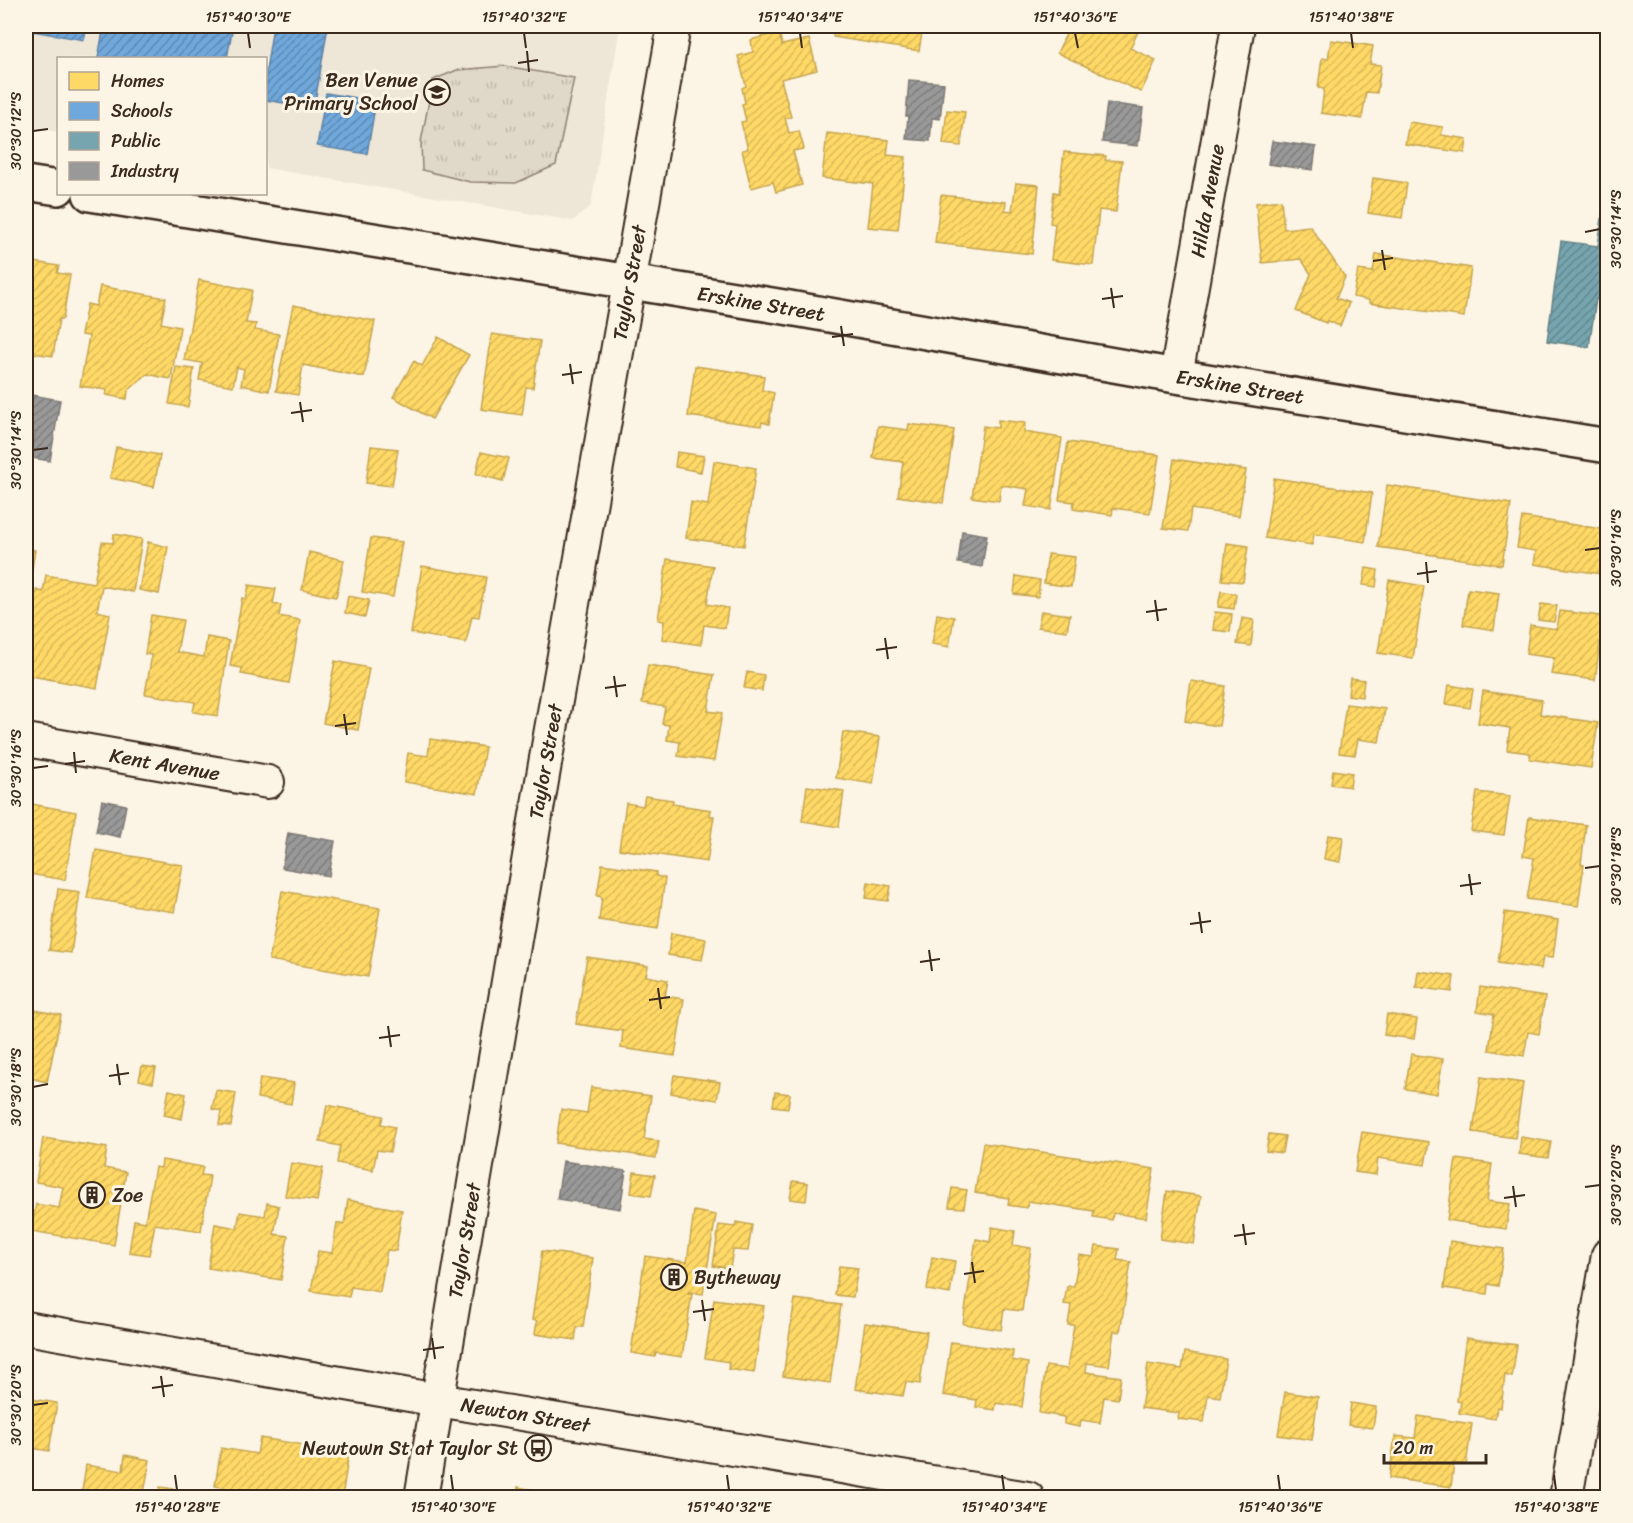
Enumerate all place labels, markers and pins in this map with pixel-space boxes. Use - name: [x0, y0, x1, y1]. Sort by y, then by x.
- place label: Ben Venue Primary School: [284, 63, 419, 121]
- school or university icon: Ben Venue Primary School: [422, 77, 452, 107]
- place label: Zoe: [112, 1178, 143, 1213]
- building icon: Zoe: [77, 1180, 107, 1210]
- place label: Bytheway: [694, 1260, 781, 1295]
- building icon: Bytheway: [659, 1262, 689, 1292]
- place label: Newtown St at Taylor St: [302, 1431, 518, 1466]
- bus stop icon: Newtown St at Taylor St: [523, 1433, 553, 1463]

